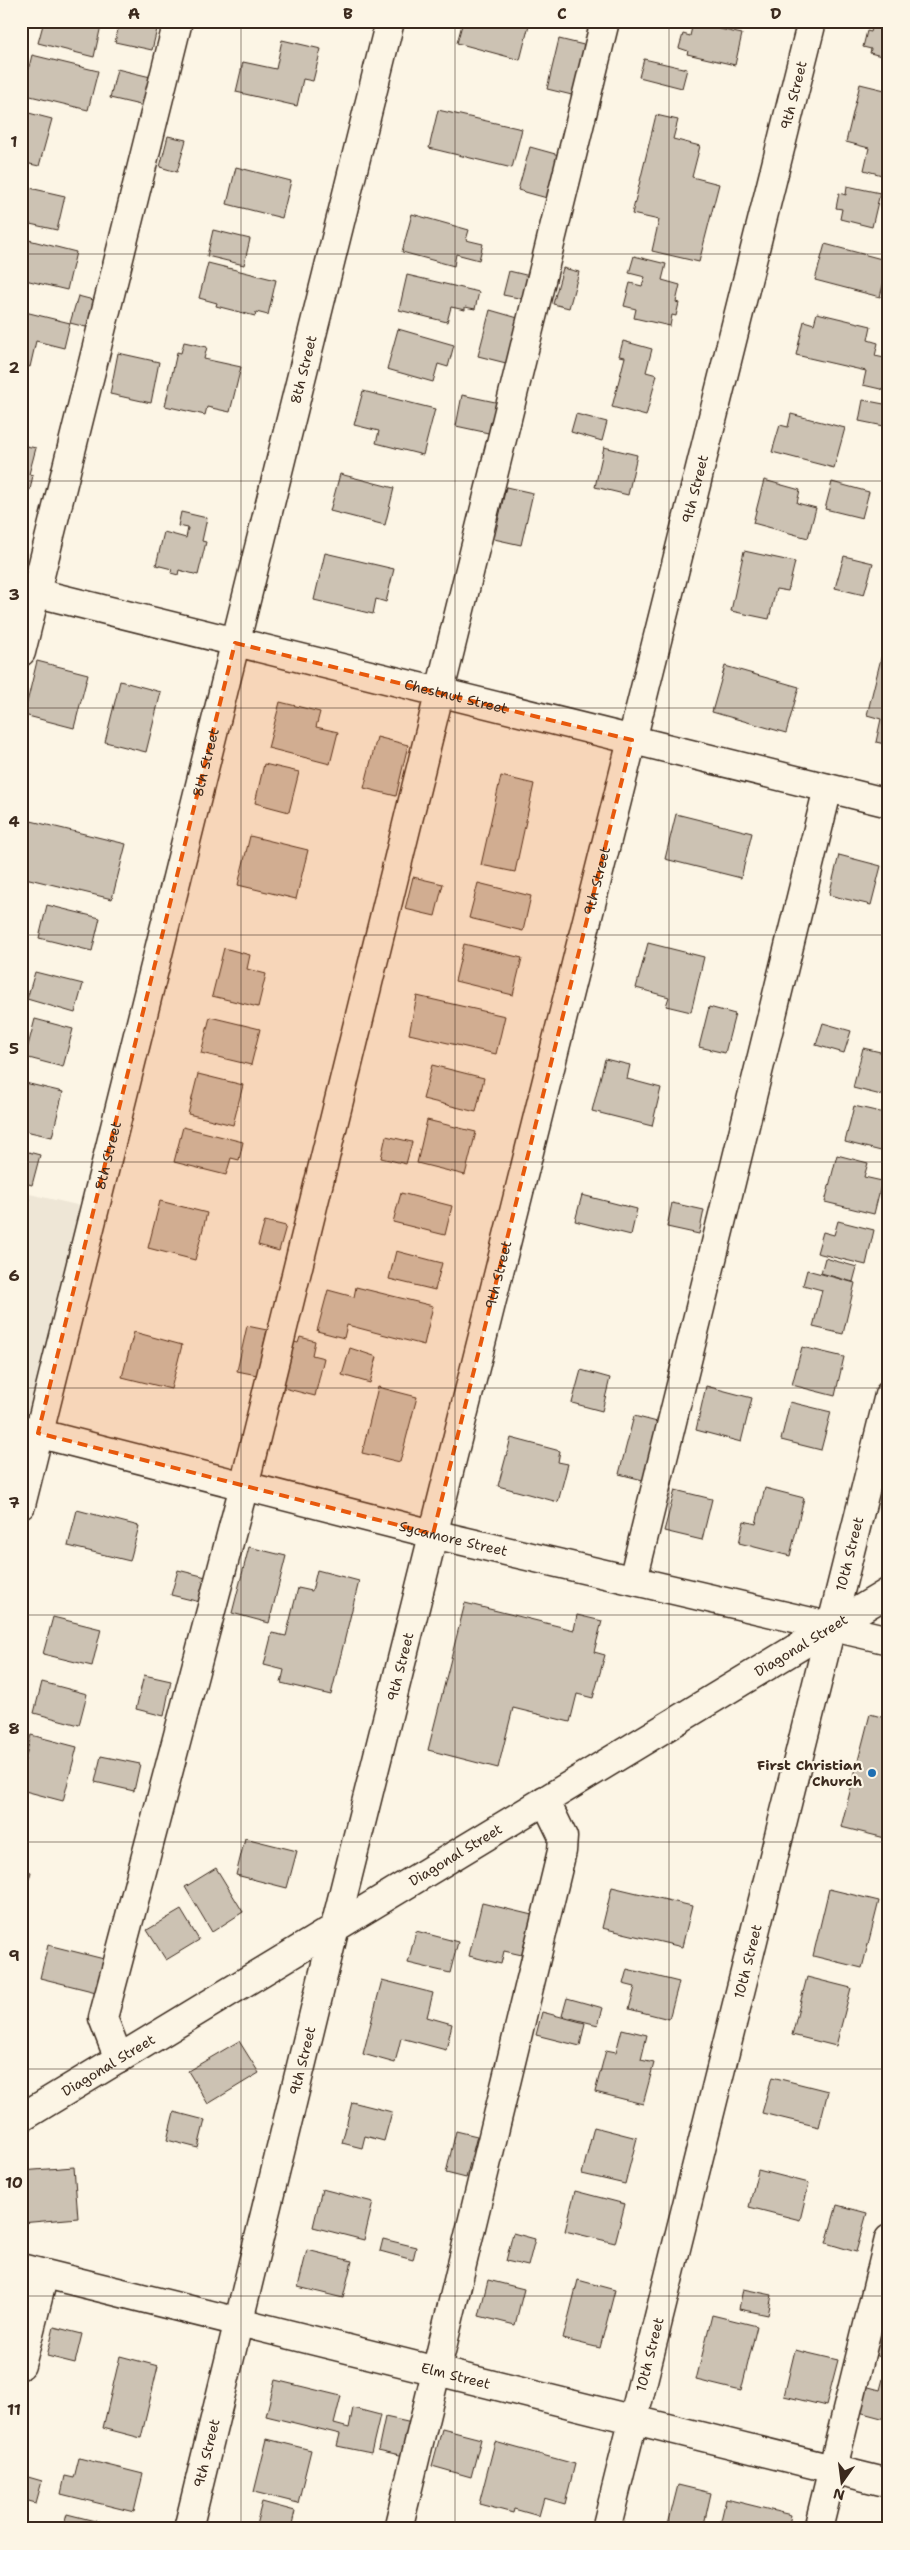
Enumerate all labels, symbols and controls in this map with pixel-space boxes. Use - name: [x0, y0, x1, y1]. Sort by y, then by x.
- text: A: [128, 3, 140, 24]
- text: B: [343, 3, 353, 24]
- text: C: [557, 3, 567, 24]
- text: D: [770, 3, 782, 24]
- street label: 9th Street: [776, 59, 811, 131]
- text: 1: [10, 131, 18, 152]
- street label: 8th Street: [286, 333, 321, 406]
- text: 2: [8, 357, 20, 378]
- street label: 9th Street: [678, 453, 712, 525]
- text: 3: [8, 584, 20, 605]
- street label: Chestnut Street: [402, 675, 510, 718]
- street label: 8th Street: [188, 726, 223, 799]
- text: 4: [8, 811, 20, 832]
- street label: 9th Street: [580, 845, 614, 917]
- text: 5: [9, 1038, 19, 1059]
- street label: 8th Street: [91, 1119, 125, 1192]
- street label: 9th Street: [481, 1239, 515, 1311]
- text: 6: [8, 1265, 20, 1286]
- text: 7: [8, 1492, 20, 1513]
- street label: 10th Street: [831, 1515, 867, 1593]
- street label: Sycamore Street: [397, 1517, 509, 1560]
- street label: Diagonal Street: [751, 1610, 851, 1681]
- street label: 9th Street: [383, 1630, 417, 1703]
- text: 8: [8, 1718, 20, 1739]
- place label: First Christian Church: [757, 1756, 862, 1790]
- marker: First Christian Church: [866, 1767, 878, 1779]
- street label: Diagonal Street: [405, 1820, 505, 1890]
- street label: 10th Street: [730, 1922, 766, 2000]
- text: 9: [8, 1945, 20, 1966]
- street label: 9th Street: [285, 2025, 319, 2097]
- street label: Diagonal Street: [58, 2030, 158, 2100]
- text: 10: [5, 2172, 23, 2193]
- street label: 10th Street: [632, 2315, 668, 2393]
- street label: Elm Street: [419, 2358, 492, 2393]
- text: 11: [7, 2399, 21, 2420]
- street label: 9th Street: [189, 2417, 224, 2489]
- north arrow: [818, 2458, 868, 2508]
- text: N: [831, 2485, 846, 2505]

